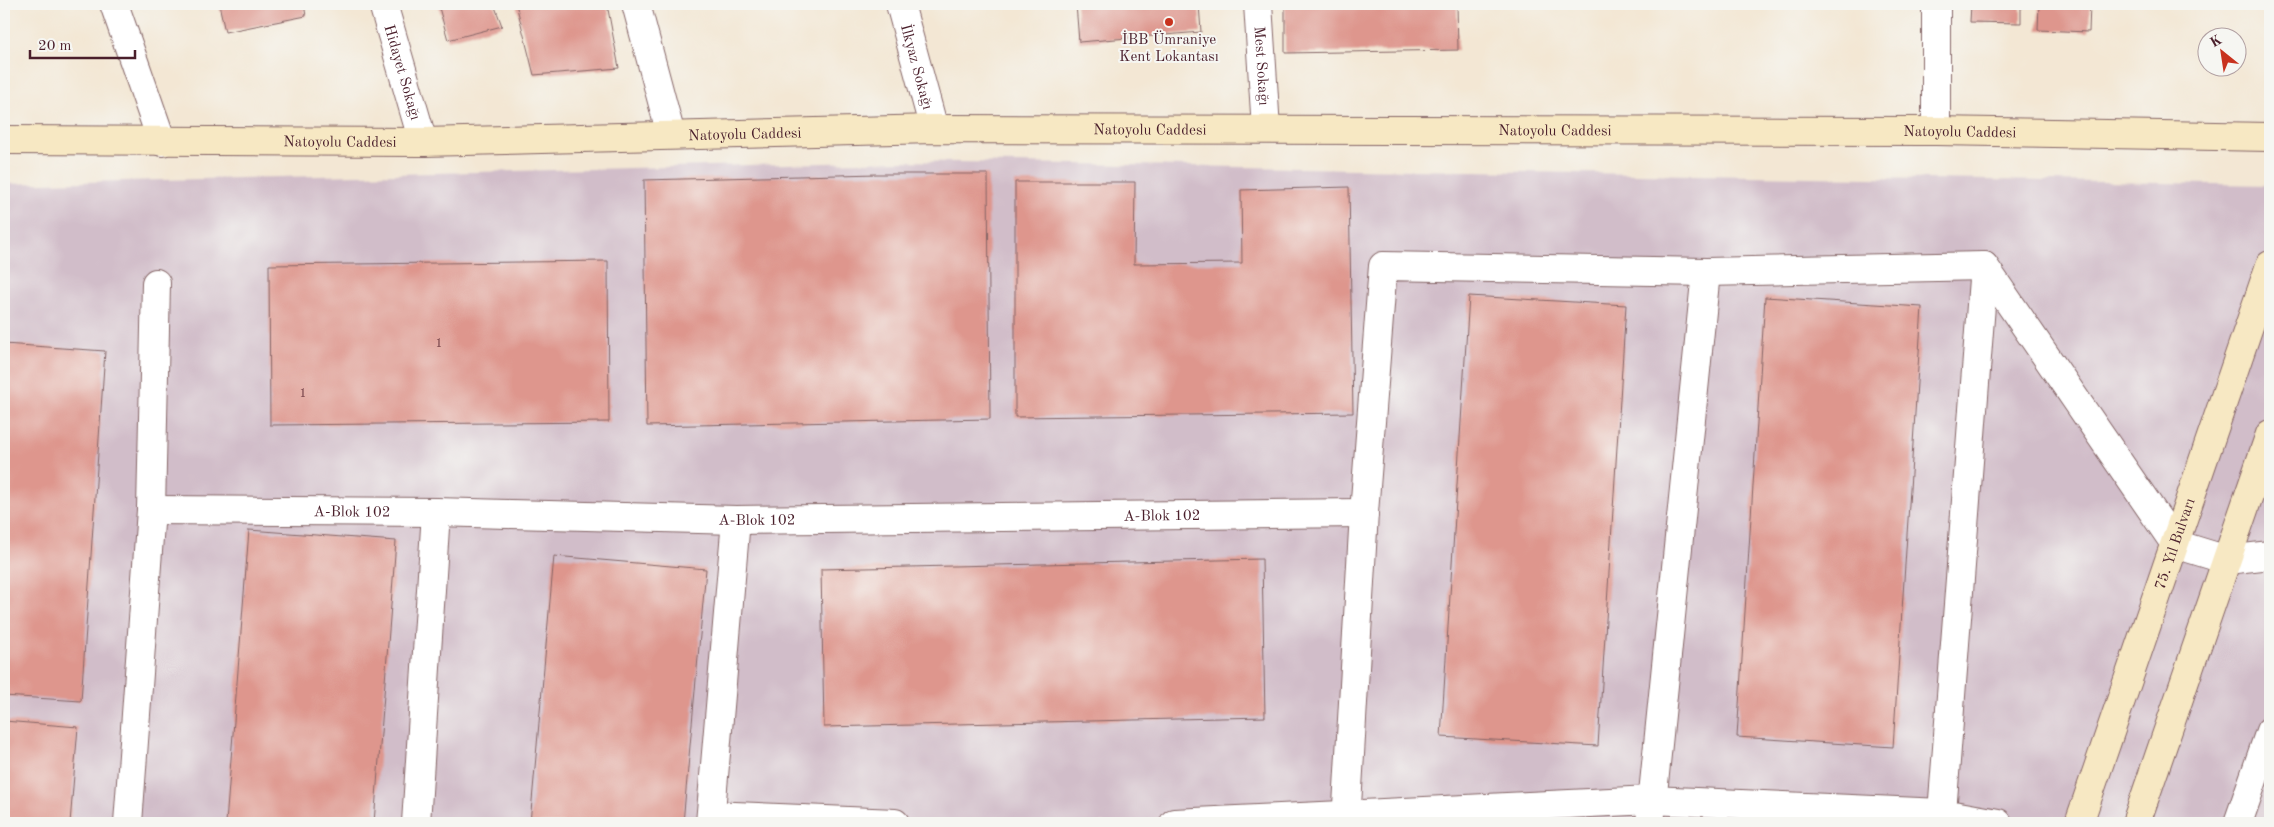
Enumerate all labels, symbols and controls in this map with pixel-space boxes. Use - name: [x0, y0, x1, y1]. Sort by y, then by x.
- marker: İBB Ümraniye Kent Lokantası: [1163, 16, 1175, 28]
- street label: İlkyaz Sokağı: [897, 22, 934, 111]
- street label: Hidayet Sokağı: [380, 23, 422, 122]
- street label: Mest Sokağı: [1250, 26, 1270, 106]
- scale bar: [30, 28, 135, 60]
- north arrow: [2196, 28, 2246, 78]
- place label: İBB Ümraniye Kent Lokantası: [1119, 30, 1219, 65]
- text: K: [2208, 33, 2224, 50]
- text: 20 m: [38, 39, 72, 54]
- street label: Natoyolu Caddesi: [1093, 123, 1207, 139]
- street label: Natoyolu Caddesi: [1498, 124, 1612, 139]
- street label: Natoyolu Caddesi: [1903, 125, 2017, 141]
- street label: Natoyolu Caddesi: [688, 126, 802, 144]
- street label: Natoyolu Caddesi: [283, 135, 397, 151]
- house number: 1: [436, 338, 442, 350]
- house number: 1: [300, 388, 306, 400]
- street label: 75. Yıl Bulvarı: [2153, 497, 2199, 592]
- street label: A-Blok 102: [313, 505, 391, 521]
- street label: A-Blok 102: [1123, 509, 1200, 525]
- street label: A-Blok 102: [718, 513, 795, 529]

